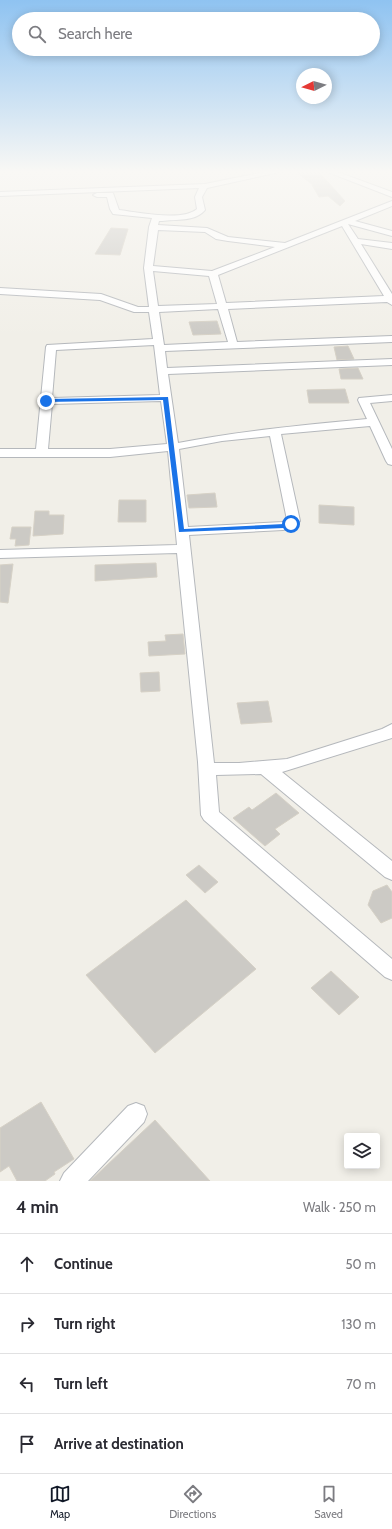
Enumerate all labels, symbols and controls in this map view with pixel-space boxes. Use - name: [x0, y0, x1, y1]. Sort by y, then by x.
- search box: [12, 12, 380, 56]
- icon: search: [26, 23, 48, 45]
- text: Search here: [58, 25, 133, 43]
- north arrow: [296, 68, 332, 104]
- route end: [37, 392, 55, 410]
- route start: [282, 515, 300, 533]
- map controls: [344, 1133, 380, 1169]
- button: layers: [344, 1133, 380, 1169]
- text: 4 min: [16, 1197, 59, 1217]
- text: Walk · 250 m: [303, 1199, 376, 1215]
- icon: ahead: [16, 1253, 38, 1275]
- text: Continue: [54, 1255, 113, 1273]
- text: 50 m: [346, 1256, 376, 1272]
- icon: right: [16, 1313, 38, 1335]
- text: Turn right: [54, 1315, 115, 1333]
- text: 130 m: [341, 1316, 376, 1332]
- icon: left: [16, 1373, 38, 1395]
- text: Turn left: [54, 1375, 108, 1393]
- text: 70 m: [346, 1376, 376, 1392]
- icon: arrive: [16, 1433, 38, 1455]
- text: Arrive at destination: [54, 1435, 184, 1453]
- tab: Map: [49, 1483, 71, 1521]
- tab: Directions: [169, 1483, 216, 1521]
- tab: Saved: [314, 1483, 343, 1521]

